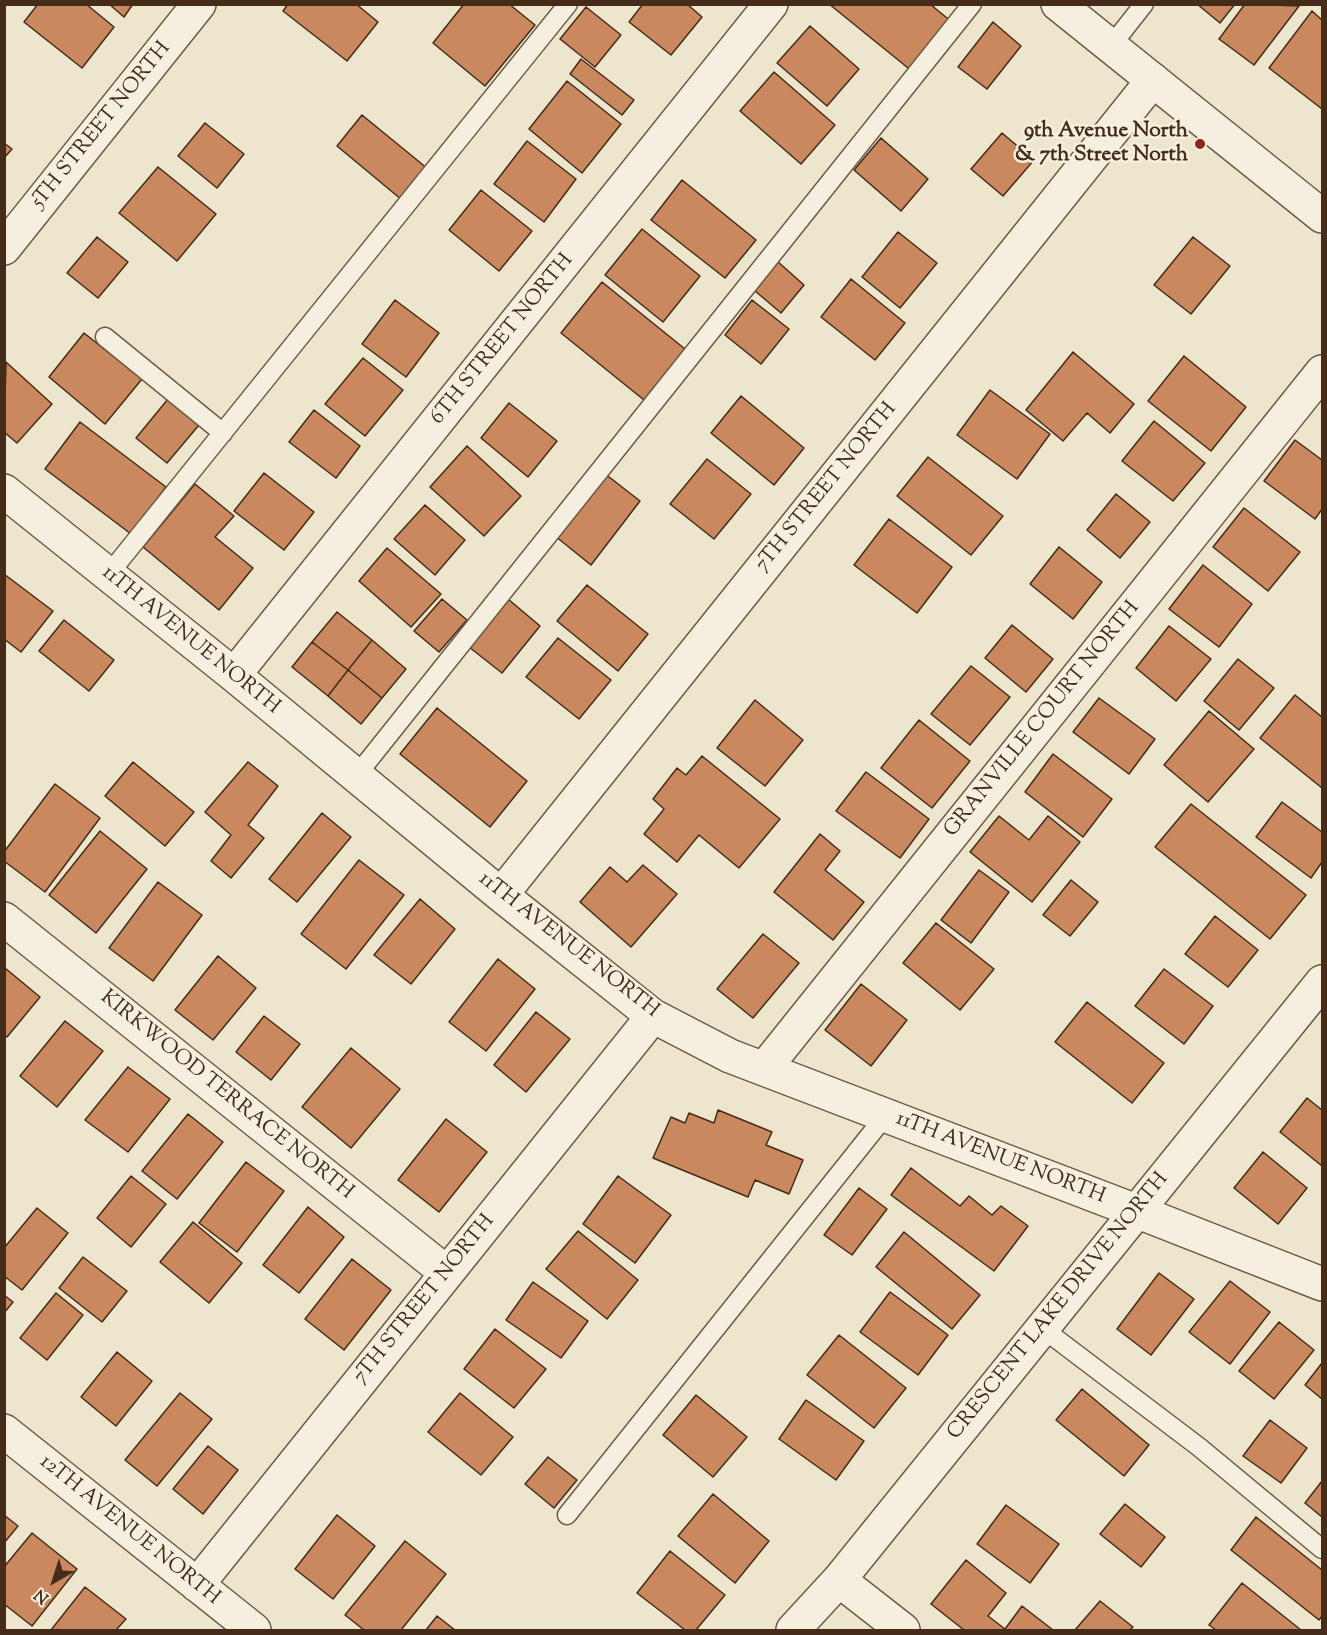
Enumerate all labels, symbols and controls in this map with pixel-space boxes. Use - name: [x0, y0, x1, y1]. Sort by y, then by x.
- street label: 5TH STREET NORTH: [27, 37, 177, 215]
- place label: 9th Avenue North & 7th Street North: [1015, 119, 1188, 169]
- marker: 9th Avenue North & 7th Street North: [1193, 137, 1207, 151]
- street label: 6TH STREET NORTH: [426, 249, 580, 431]
- street label: 7TH STREET NORTH: [751, 398, 903, 578]
- street label: 11TH AVENUE NORTH: [96, 561, 284, 721]
- street label: GRANVILLE COURT NORTH: [940, 597, 1146, 843]
- street label: 11TH AVENUE NORTH: [473, 868, 663, 1024]
- street label: KIRKWOOD TERRACE NORTH: [94, 986, 358, 1206]
- street label: 11TH AVENUE NORTH: [892, 1107, 1108, 1211]
- street label: CRESCENT LAKE DRIVE NORTH: [943, 1168, 1175, 1446]
- street label: 7TH STREET NORTH: [349, 1210, 501, 1390]
- street label: 12TH AVENUE NORTH: [34, 1450, 224, 1612]
- north arrow: [24, 1551, 84, 1611]

